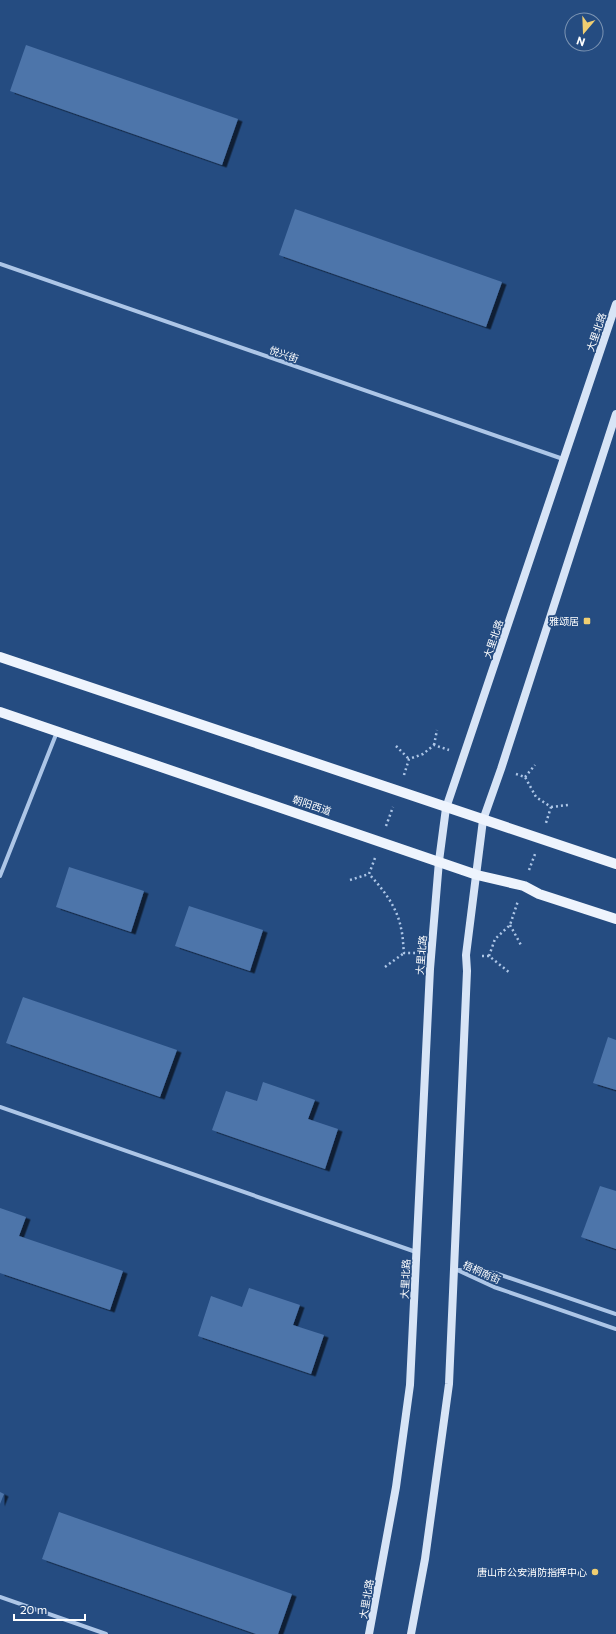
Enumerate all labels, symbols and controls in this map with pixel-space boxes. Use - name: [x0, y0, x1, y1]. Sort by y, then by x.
- north arrow: [564, 12, 604, 52]
- text: N: [575, 34, 587, 49]
- street label: 大里北路: [584, 311, 608, 353]
- street label: 悦兴街: [268, 343, 300, 365]
- place label: 雅颂居: [549, 615, 579, 627]
- marker: 雅颂居: [582, 616, 592, 626]
- street label: 大里北路: [481, 618, 505, 660]
- street label: 朝阳西道: [291, 793, 333, 817]
- street label: 大里北路: [413, 935, 429, 975]
- street label: 梧桐南街: [461, 1258, 503, 1286]
- street label: 大里北路: [398, 1259, 412, 1299]
- place label: 唐山市公安消防指挥中心: [477, 1566, 587, 1578]
- marker: 唐山市公安消防指挥中心: [590, 1567, 600, 1577]
- street label: 大里北路: [357, 1578, 375, 1620]
- scale bar: [14, 1596, 85, 1622]
- text: 20 m: [20, 1602, 47, 1616]

